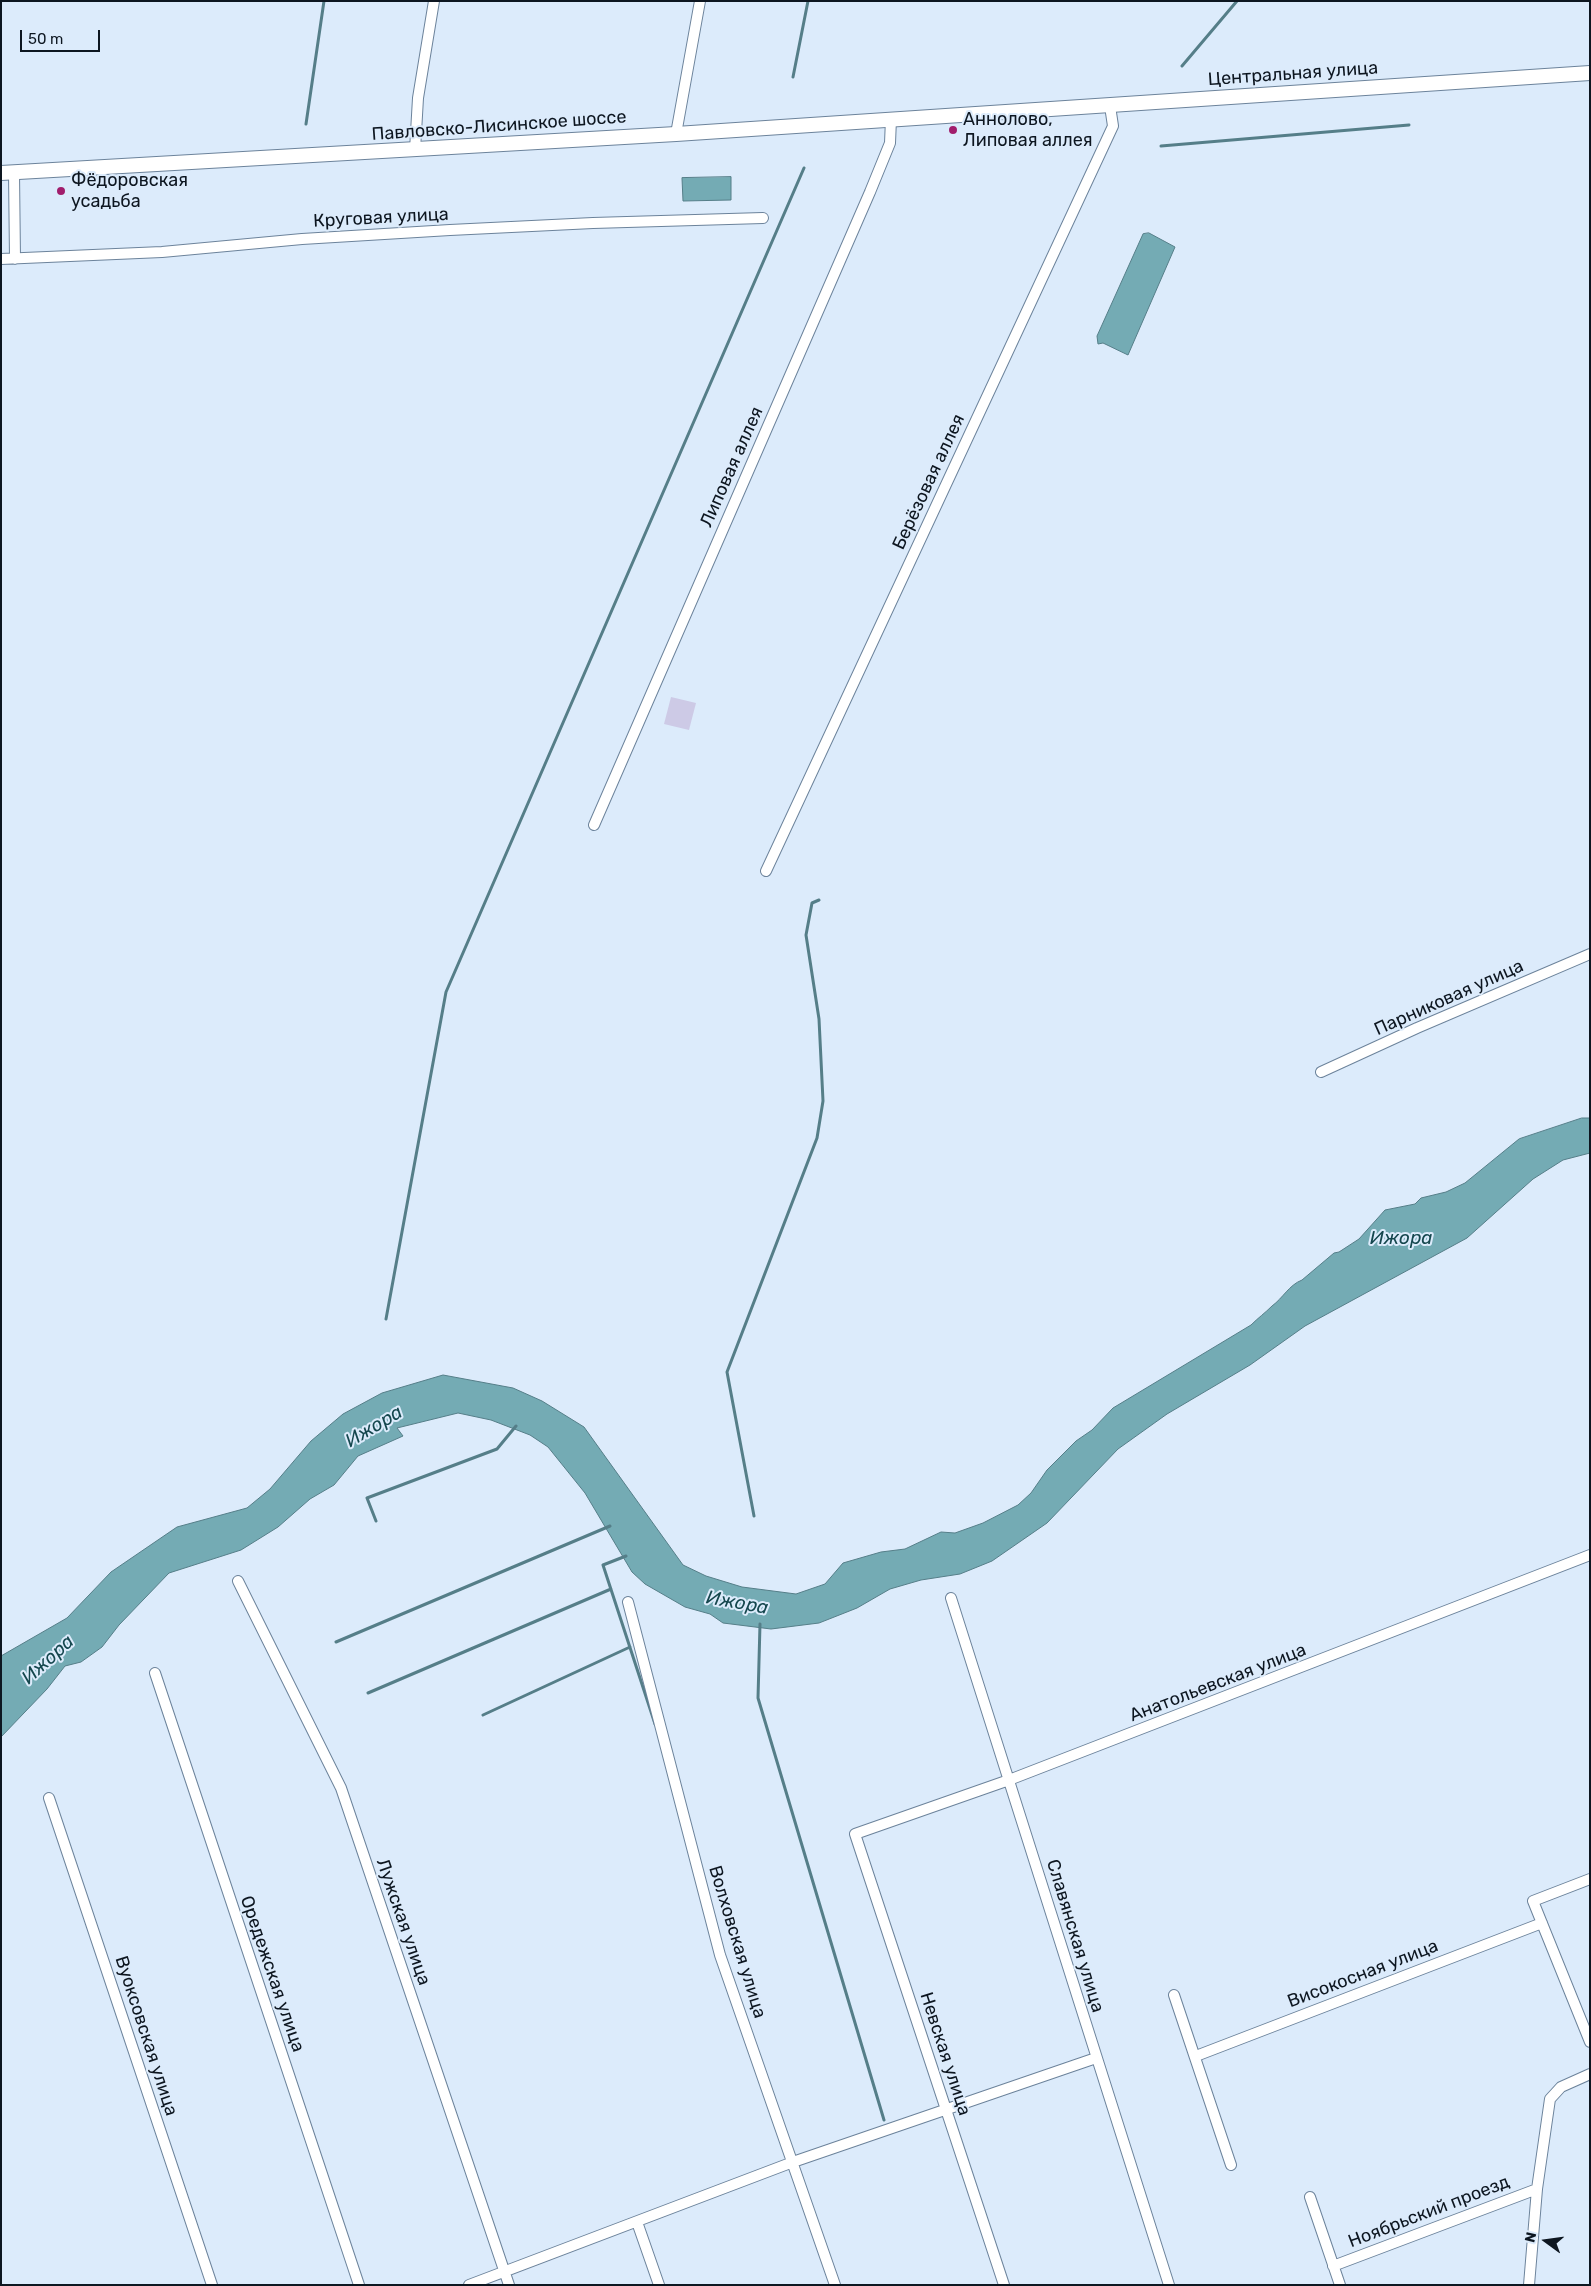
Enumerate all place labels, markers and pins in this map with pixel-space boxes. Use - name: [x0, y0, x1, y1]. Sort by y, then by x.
- place label: Аннолово, Липовая аллея: [963, 109, 1093, 152]
- marker: Аннолово, Липовая аллея: [947, 124, 959, 136]
- place label: Фёдоровская усадьба: [71, 170, 188, 212]
- marker: Фёдоровская усадьба: [55, 185, 67, 197]

